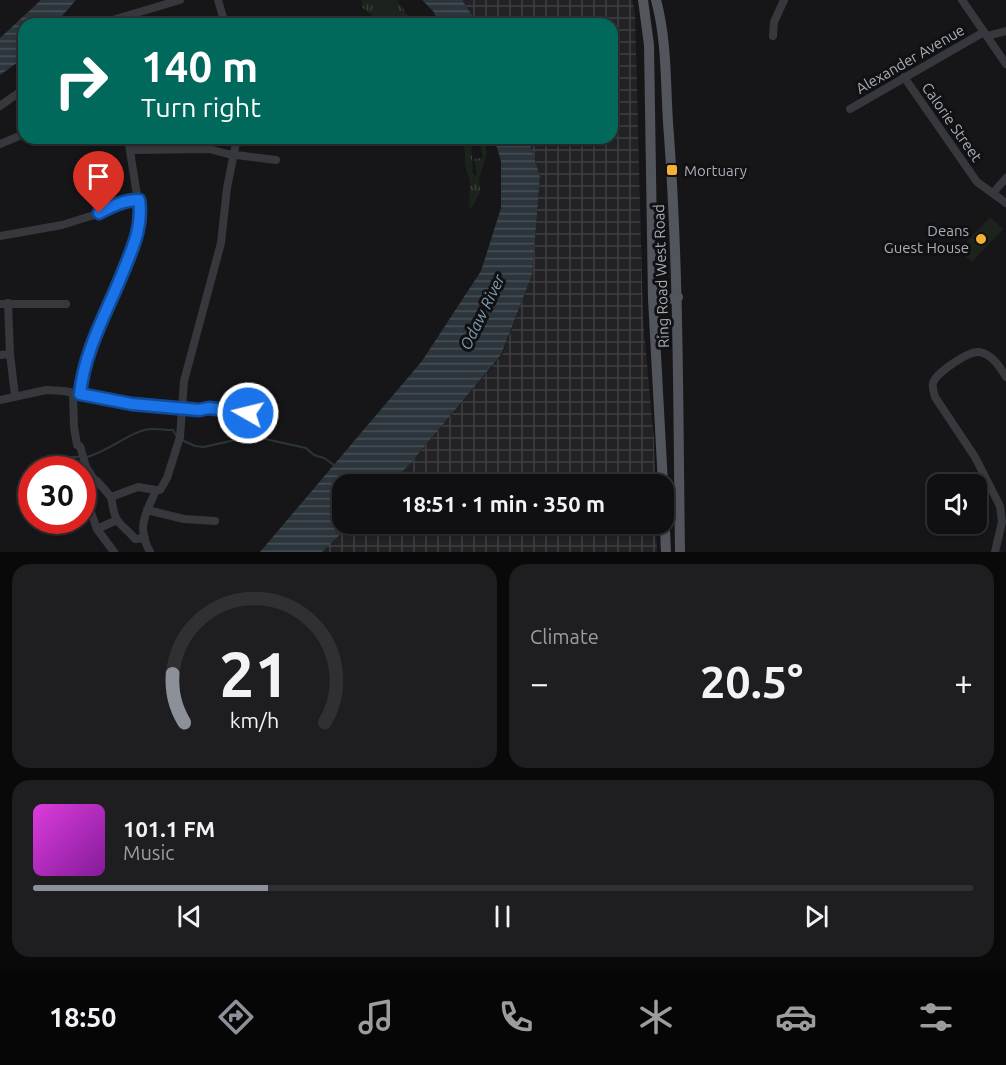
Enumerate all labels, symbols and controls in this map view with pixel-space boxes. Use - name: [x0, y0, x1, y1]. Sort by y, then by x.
- street label: Alexander Avenue: [853, 21, 967, 97]
- icon: right: [42, 42, 120, 120]
- text: 140 m: [141, 43, 258, 90]
- street label: Calorie Street: [918, 79, 986, 165]
- text: Turn right: [141, 92, 261, 122]
- pin: [73, 151, 124, 213]
- icon: arrive: [82, 160, 115, 193]
- place label: Mortuary: [684, 162, 747, 179]
- marker: Mortuary: [665, 163, 679, 177]
- street label: Ring Road West Road: [650, 204, 672, 348]
- place label: Deans Guest House: [884, 222, 969, 256]
- marker: Deans Guest House: [974, 232, 988, 246]
- water label: Odaw River: [456, 271, 508, 353]
- position arrow: [216, 381, 280, 445]
- speed limit sign: 30: [18, 456, 96, 534]
- map controls: [927, 474, 987, 534]
- button: sound: [927, 474, 987, 534]
- text: 18:51 · 1 min · 350 m: [401, 491, 605, 516]
- text: Climate: [530, 625, 599, 648]
- text: 21: [219, 639, 290, 709]
- text: 20.5°: [700, 656, 803, 707]
- text: −: [530, 664, 549, 701]
- text: +: [954, 664, 973, 701]
- text: km/h: [230, 708, 279, 732]
- text: 101.1 FM: [123, 816, 215, 841]
- text: Music: [123, 841, 175, 864]
- icon: previous: [173, 900, 206, 933]
- icon: pause: [486, 900, 519, 933]
- icon: next: [800, 900, 833, 933]
- icon: directions: [215, 996, 257, 1038]
- icon: music: [355, 996, 397, 1038]
- icon: phone: [495, 996, 537, 1038]
- icon: climate: [635, 996, 677, 1038]
- icon: car: [775, 996, 817, 1038]
- icon: filters: [915, 996, 957, 1038]
- text: 18:50: [49, 1002, 117, 1032]

